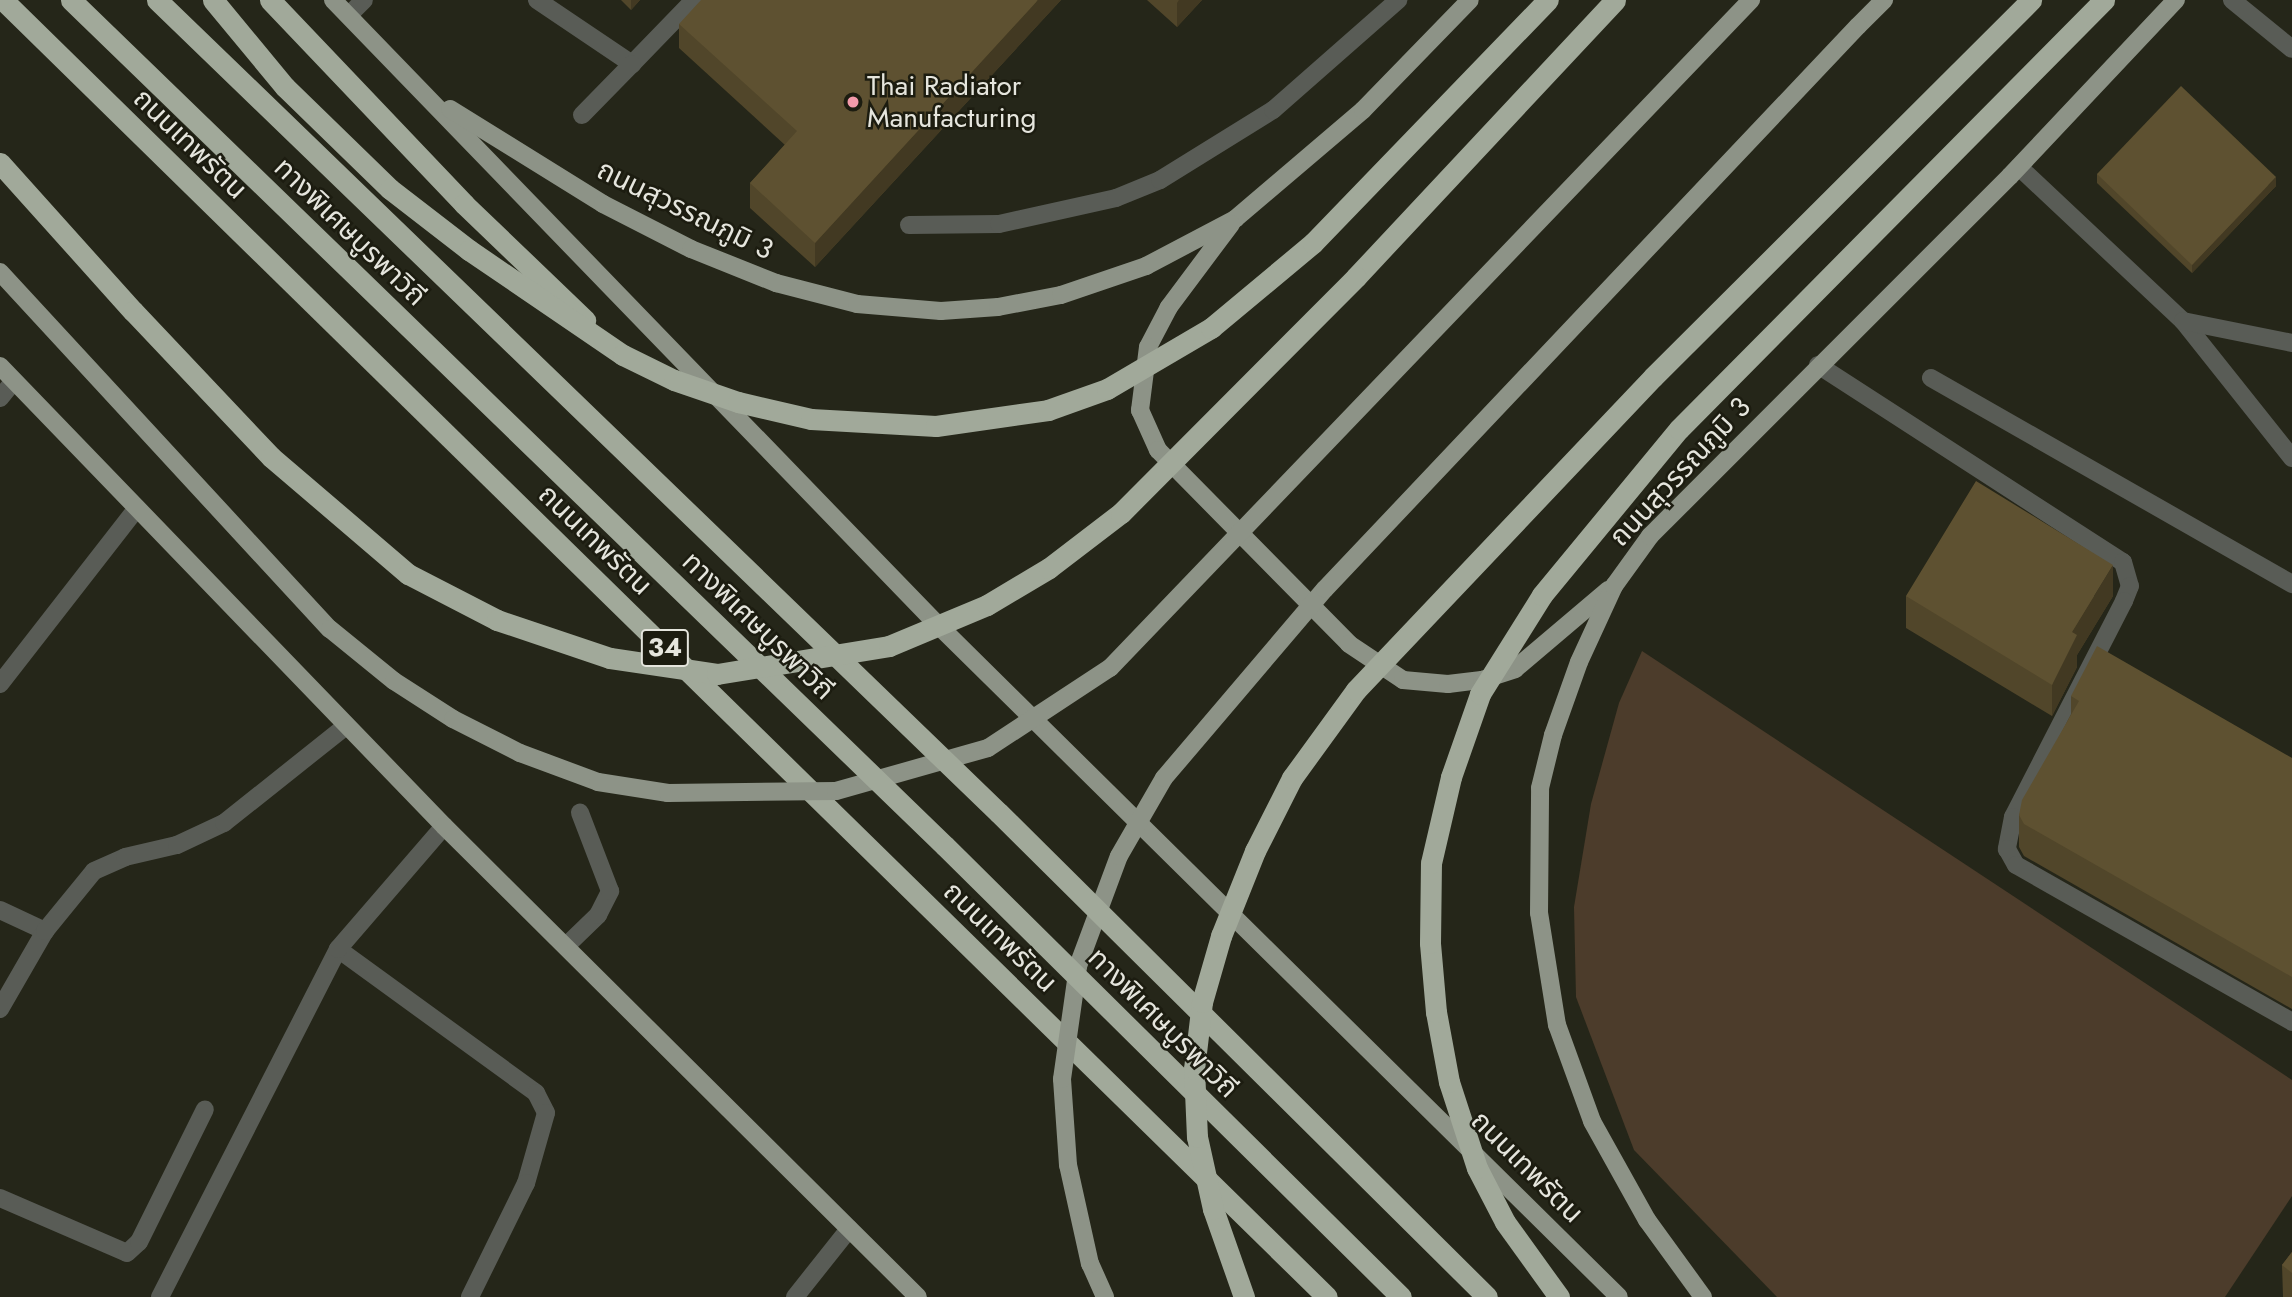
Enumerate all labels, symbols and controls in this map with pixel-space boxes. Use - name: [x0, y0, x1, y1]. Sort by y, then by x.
- place label: Thai Radiator Manufacturing: [867, 69, 1036, 135]
- street label: ถนนเทพรัตน: [126, 82, 254, 206]
- marker: Thai Radiator Manufacturing: [845, 94, 861, 110]
- street label: ทางพิเศษบูรพาวิถี: [267, 151, 433, 313]
- street label: ถนนสุวรรณภูมิ 3: [592, 153, 778, 267]
- street label: ถนนสุวรรณภูมิ 3: [1602, 391, 1758, 553]
- street label: ถนนเทพรัตน: [531, 478, 659, 602]
- street label: ทางพิเศษบูรพาวิถี: [675, 545, 841, 707]
- road number: 34: [640, 626, 690, 670]
- street label: ถนนเทพรัตน: [936, 875, 1064, 999]
- street label: ทางพิเศษบูรพาวิถี: [1081, 941, 1245, 1105]
- street label: ถนนเทพรัตน: [1464, 1104, 1590, 1230]

